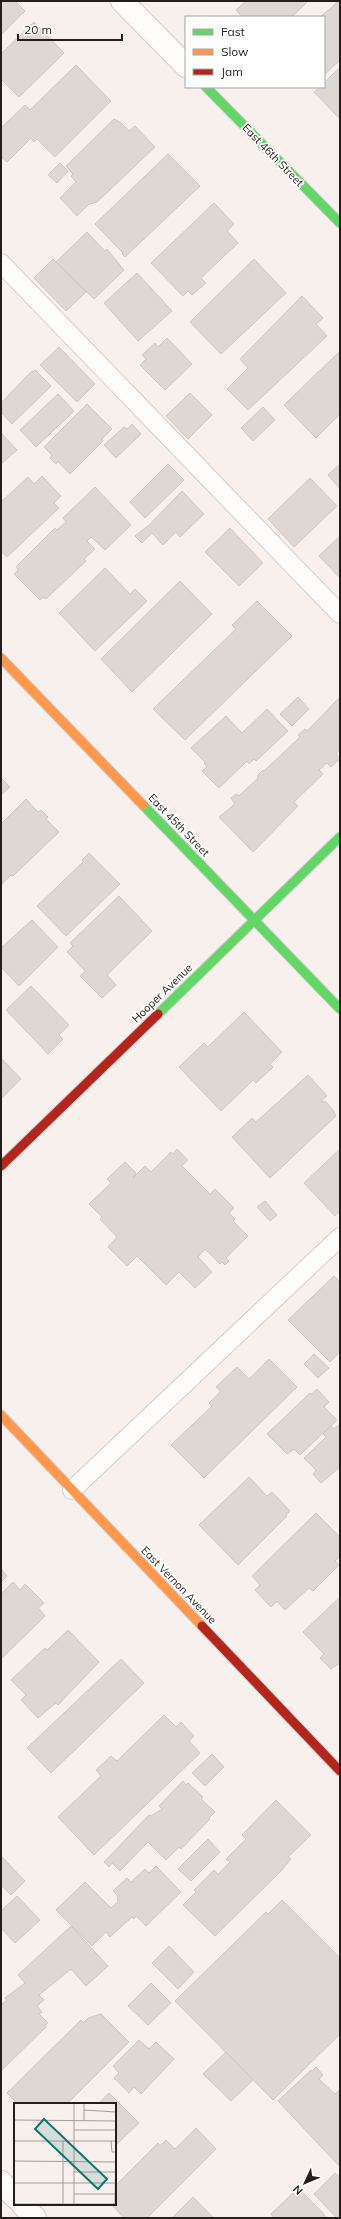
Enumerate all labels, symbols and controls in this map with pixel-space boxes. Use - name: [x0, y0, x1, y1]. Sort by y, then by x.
- scale bar: [18, 16, 122, 42]
- legend: [185, 16, 325, 88]
- text: 20 m: [24, 22, 52, 37]
- text: Fast: [221, 24, 245, 39]
- text: Slow: [221, 44, 249, 59]
- text: Jam: [221, 64, 243, 79]
- street label: East 46th Street: [240, 121, 307, 189]
- street label: East 45th Street: [146, 791, 213, 859]
- street label: Hooper Avenue: [129, 961, 195, 1025]
- street label: East Vernon Avenue: [138, 1543, 220, 1627]
- inset map: [14, 2103, 116, 2205]
- north arrow: [285, 2163, 325, 2203]
- text: N: [290, 2182, 306, 2198]

